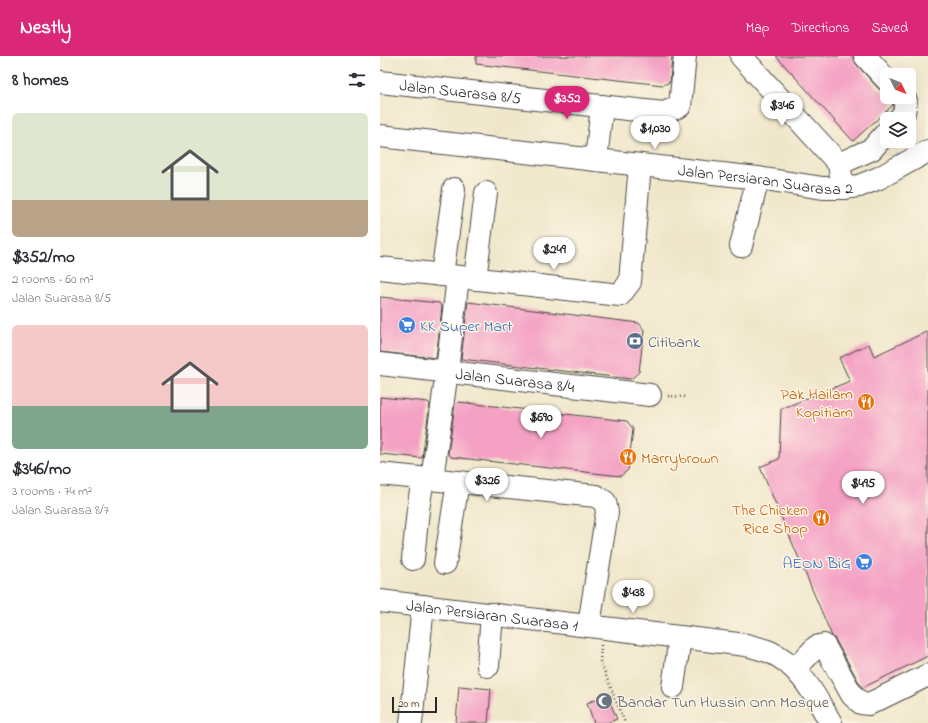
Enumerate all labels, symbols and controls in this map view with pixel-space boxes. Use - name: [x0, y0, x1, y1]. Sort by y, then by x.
- text: Nestly: [20, 15, 71, 42]
- text: Map: [746, 18, 769, 39]
- text: Directions: [791, 18, 849, 39]
- text: Saved: [871, 18, 908, 39]
- text: 8 homes: [12, 68, 69, 93]
- north arrow: [880, 68, 916, 104]
- map controls: [880, 68, 916, 148]
- icon: filters: [346, 69, 368, 91]
- street label: Jalan Suarasa 8/5: [398, 74, 522, 111]
- pin: $352: [543, 86, 591, 120]
- text: $352: [553, 89, 581, 108]
- pin: $346: [758, 93, 806, 127]
- text: $346: [770, 96, 794, 115]
- button: layers: [880, 112, 916, 148]
- pin: $1,030: [622, 116, 688, 150]
- text: $1,030: [640, 119, 670, 138]
- icon: home: [154, 139, 226, 211]
- street label: Jalan Persiaran Suarasa 2: [677, 159, 854, 202]
- pin: $249: [530, 237, 578, 271]
- text: $249: [542, 240, 566, 259]
- text: $352/mo: [12, 245, 75, 270]
- text: 2 rooms · 60 m²: [12, 270, 94, 289]
- text: Jalan Suarasa 8/5: [12, 289, 111, 308]
- supermarket icon: KK Super Mart: [397, 315, 417, 335]
- place label: KK Super Mart: [420, 315, 513, 339]
- bank icon: Citibank: [625, 331, 645, 351]
- place label: Citibank: [648, 331, 701, 355]
- icon: home: [154, 351, 226, 423]
- street label: Jalan Suarasa 8/4: [454, 363, 576, 400]
- place label: Pak Hailam Kopitiam: [780, 383, 853, 425]
- restaurant icon: Pak Hailam Kopitiam: [856, 392, 876, 412]
- pin: $690: [517, 405, 565, 439]
- text: $690: [529, 408, 553, 427]
- restaurant icon: Marrybrown: [618, 447, 638, 467]
- place label: Marrybrown: [641, 447, 718, 471]
- text: $346/mo: [12, 457, 71, 482]
- pin: $326: [463, 468, 511, 502]
- text: $326: [474, 471, 500, 490]
- pin: $495: [839, 471, 887, 505]
- text: $495: [851, 474, 875, 493]
- text: 3 rooms · 74 m²: [12, 482, 92, 501]
- place label: The Chicken Rice Shop: [732, 499, 808, 541]
- text: Jalan Suarasa 8/7: [12, 501, 109, 520]
- restaurant icon: The Chicken Rice Shop: [811, 508, 831, 528]
- place label: AEON BiG: [782, 552, 851, 576]
- supermarket icon: AEON BiG: [854, 552, 874, 572]
- pin: $438: [609, 580, 657, 614]
- text: $438: [621, 583, 645, 602]
- street label: Jalan Persiaran Suarasa 1: [405, 594, 579, 639]
- mosque icon: Bandar Tun Hussin Onn Mosque: [594, 691, 614, 711]
- place label: Bandar Tun Hussin Onn Mosque: [616, 691, 830, 715]
- scale bar: [392, 695, 437, 714]
- text: 20 m: [398, 696, 420, 712]

